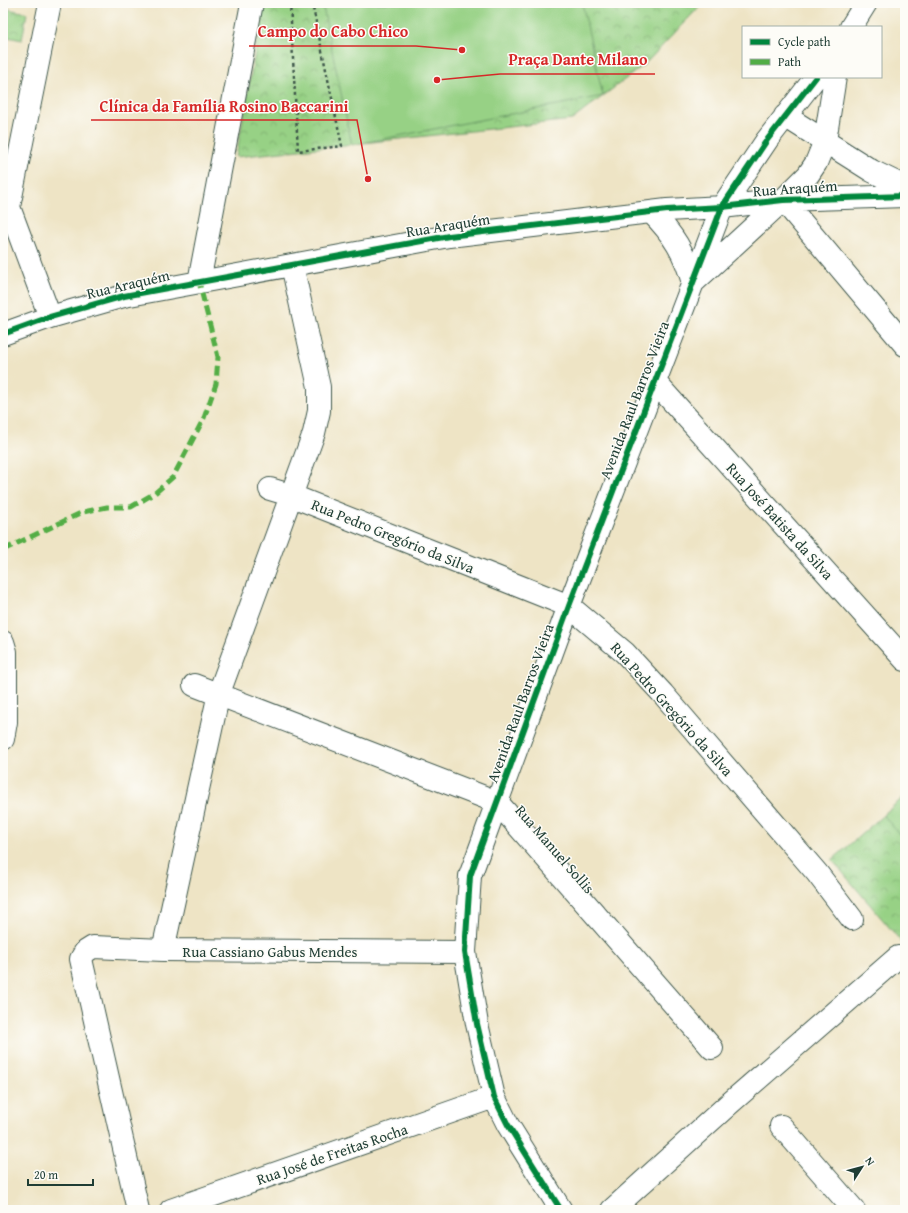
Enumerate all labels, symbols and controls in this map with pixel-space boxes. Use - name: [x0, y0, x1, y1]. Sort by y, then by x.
- callout: Campo do Cabo Chico: [249, 18, 416, 46]
- text: Campo do Cabo Chico: [258, 19, 409, 43]
- legend: [742, 26, 882, 78]
- text: Cycle path: [778, 33, 831, 50]
- callout: Praça Dante Milano: [500, 46, 655, 74]
- text: Praça Dante Milano: [508, 47, 648, 71]
- text: Path: [778, 53, 801, 70]
- callout: Clínica da Família Rosino Baccarini: [91, 92, 357, 120]
- text: Clínica da Família Rosino Baccarini: [99, 94, 349, 118]
- street label: Rua Araquém: [752, 175, 839, 201]
- street label: Rua Araquém: [405, 208, 492, 242]
- street label: Rua Araquém: [84, 264, 172, 304]
- street label: Avenida Raul Barros Vieira: [594, 318, 674, 482]
- street label: Rua José Batista da Silva: [722, 458, 838, 584]
- street label: Rua Pedro Gregório da Silva: [308, 494, 478, 578]
- street label: Avenida Raul Barros Vieira: [481, 620, 559, 786]
- street label: Rua Pedro Gregório da Silva: [606, 637, 738, 781]
- street label: Rua Manuel Sollis: [511, 800, 599, 898]
- street label: Rua Cassiano Gabus Mendes: [183, 941, 357, 962]
- street label: Rua José de Freitas Rocha: [254, 1118, 410, 1190]
- north arrow: [842, 1147, 882, 1187]
- text: N: [861, 1153, 879, 1169]
- scale bar: [28, 1161, 93, 1187]
- text: 20 m: [34, 1166, 58, 1183]

